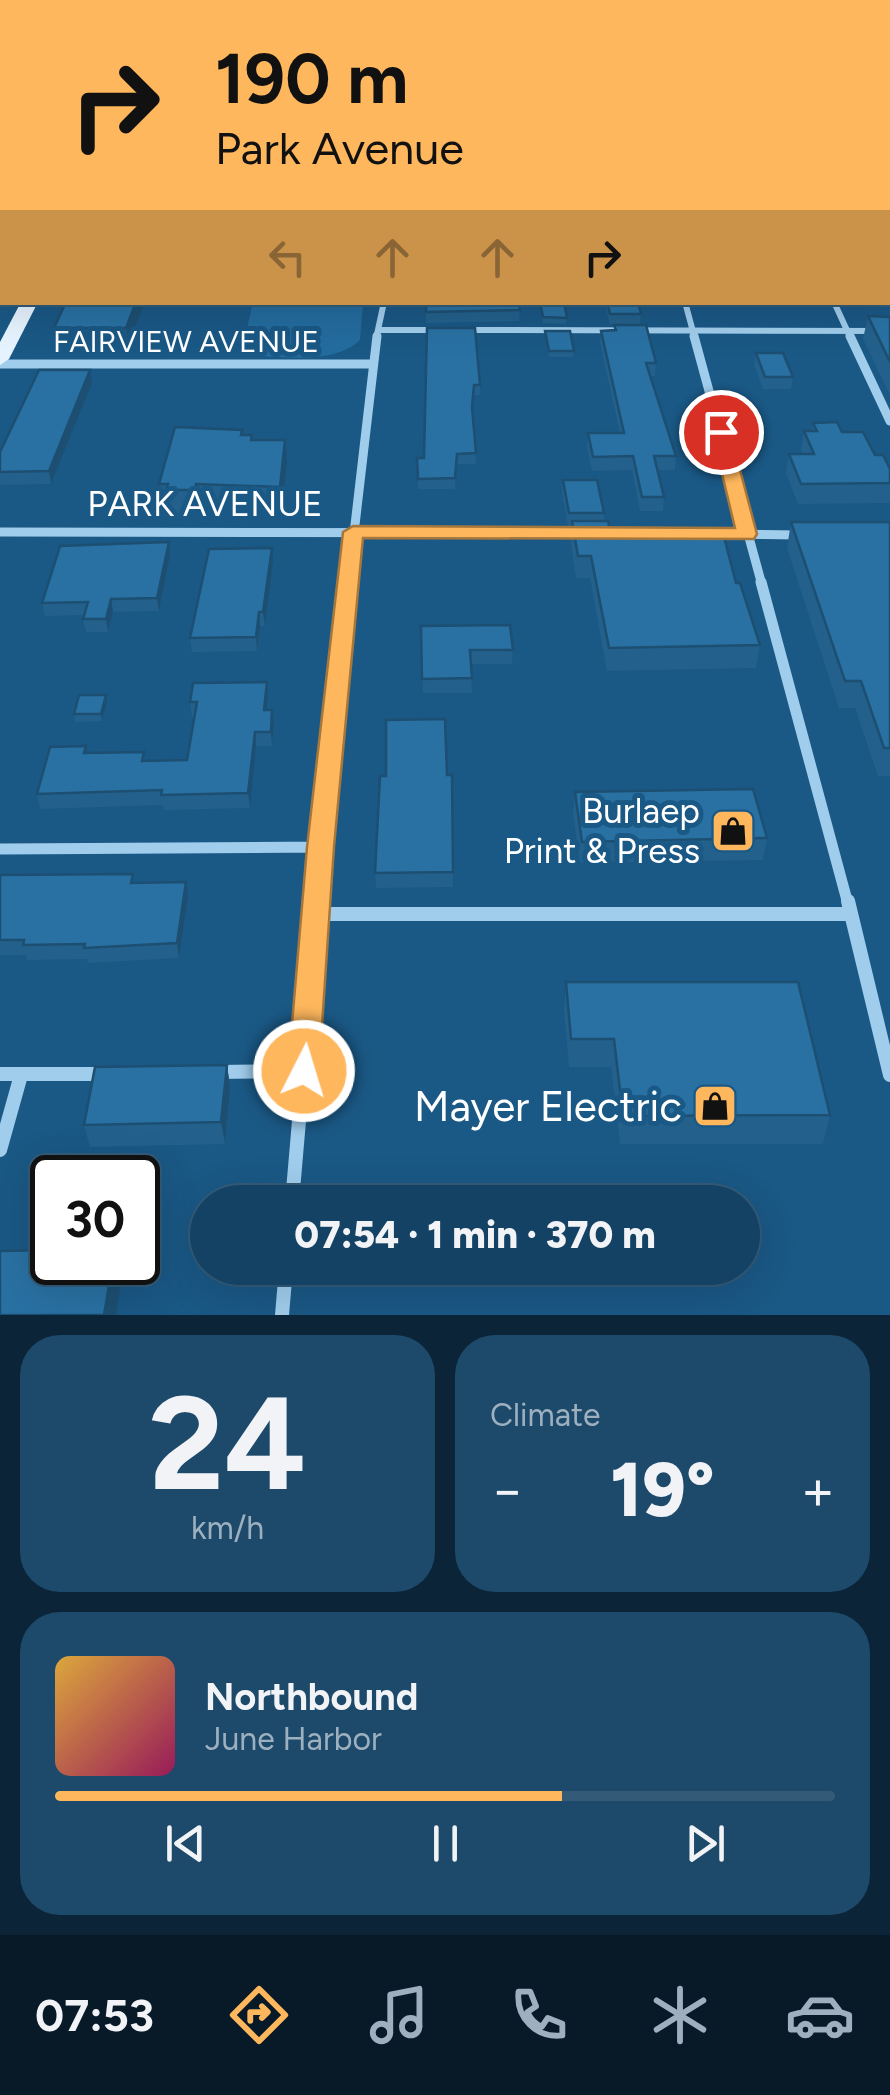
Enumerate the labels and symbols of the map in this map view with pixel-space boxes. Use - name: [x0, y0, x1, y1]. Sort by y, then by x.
- street label: FAIRVIEW AVENUE: [53, 323, 319, 360]
- pin: [679, 390, 764, 475]
- street label: PARK AVENUE: [87, 483, 323, 525]
- place label: Burlaep Print & Press: [504, 790, 700, 872]
- shop icon: Burlaep Print & Press: [710, 808, 756, 854]
- position arrow: [252, 1019, 356, 1123]
- place label: Mayer Electric: [414, 1081, 682, 1132]
- shop icon: Mayer Electric: [692, 1083, 738, 1129]
- speed limit sign: 30: [30, 1155, 160, 1285]

